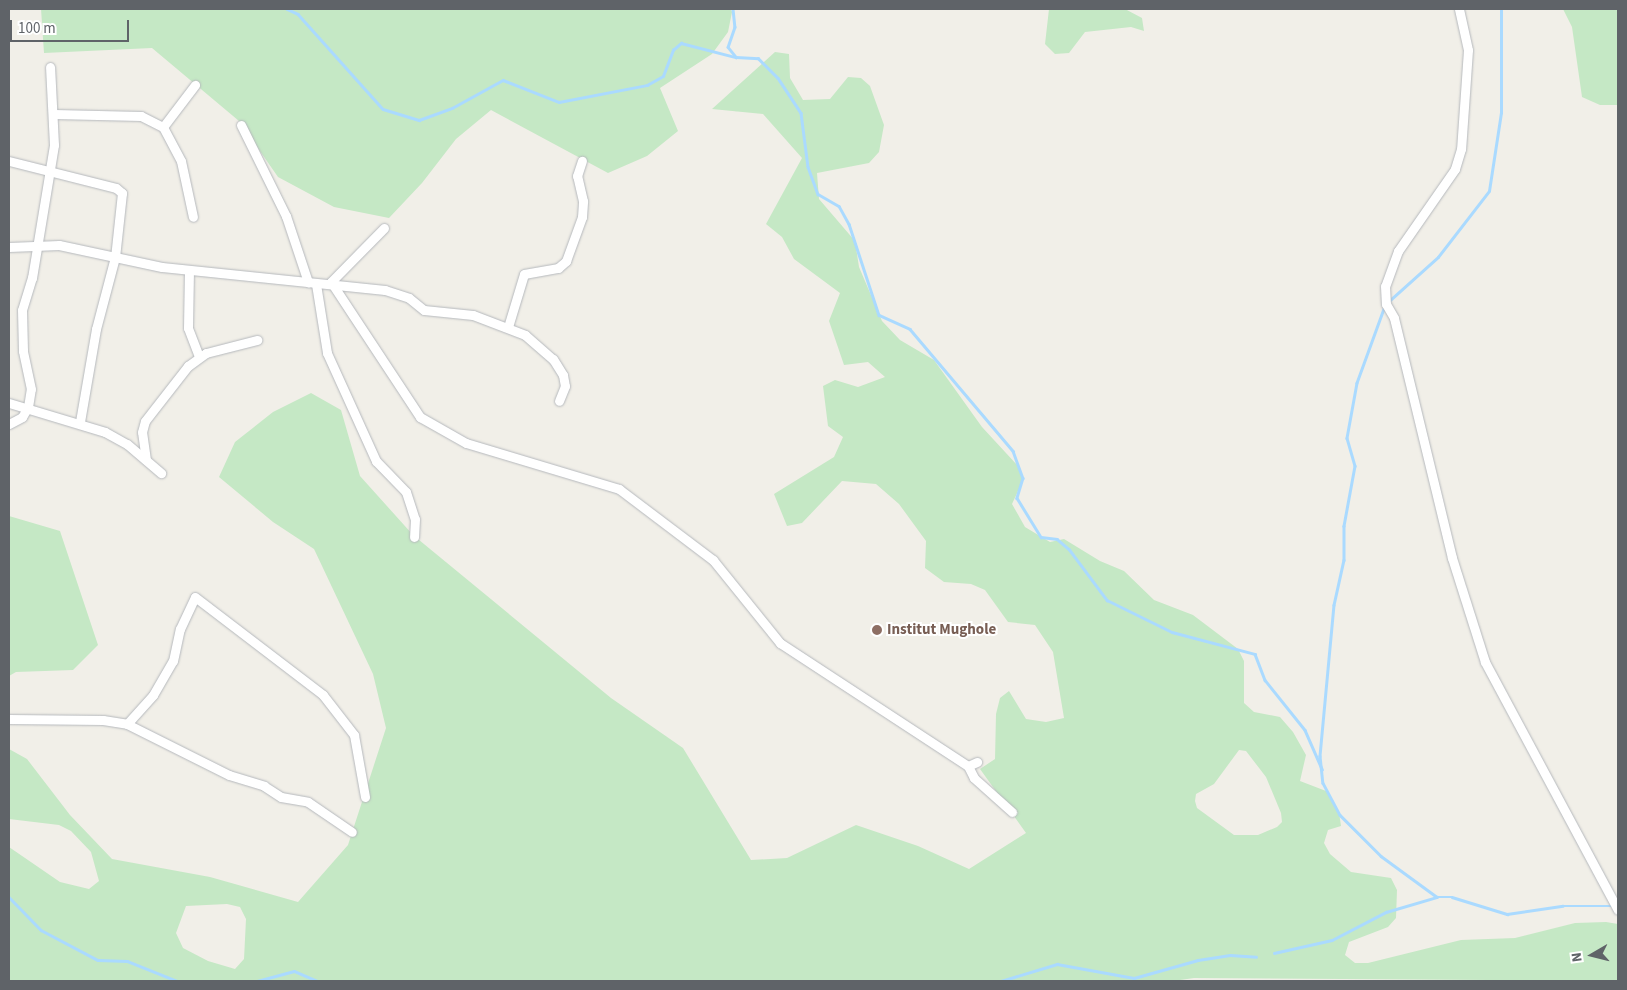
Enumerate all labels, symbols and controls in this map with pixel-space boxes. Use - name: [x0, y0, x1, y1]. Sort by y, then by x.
- scale bar: [12, 10, 131, 42]
- text: 100 m: [18, 18, 56, 39]
- place label: Institut Mughole: [887, 621, 996, 639]
- marker: Institut Mughole: [871, 624, 883, 636]
- north arrow: [1567, 930, 1617, 980]
- text: N: [1567, 951, 1588, 963]

